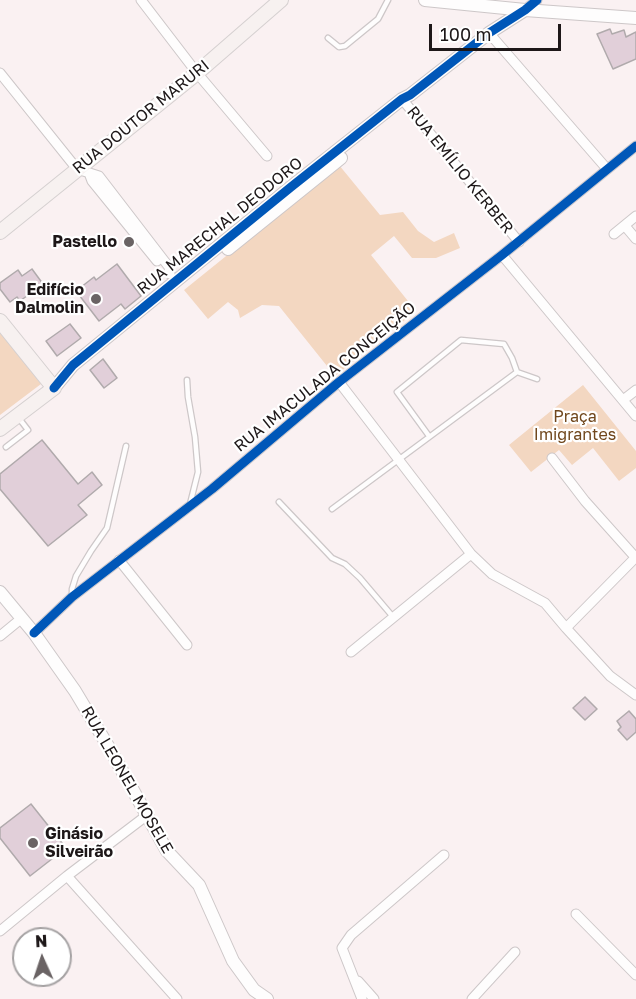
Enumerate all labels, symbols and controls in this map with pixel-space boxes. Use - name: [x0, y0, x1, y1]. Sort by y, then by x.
- scale bar: [432, 12, 564, 50]
- text: 100 m: [440, 23, 491, 45]
- street label: RUA DOUTOR MARURI: [69, 56, 213, 178]
- street label: RUA EMÍLIO KERBER: [403, 102, 517, 238]
- street label: RUA MARECHAL DEODORO: [134, 153, 306, 299]
- place label: Pastello: [52, 232, 117, 252]
- marker: Pastello: [122, 235, 136, 249]
- place label: Edifício Dalmolin: [15, 280, 84, 318]
- marker: Edifício Dalmolin: [89, 292, 103, 306]
- street label: RUA IMACULADA CONCEIÇÃO: [231, 298, 419, 456]
- park label: Praça Imigrantes: [534, 407, 616, 445]
- street label: RUA LEONEL MOSELE: [77, 703, 177, 857]
- place label: Ginásio Silveirão: [45, 824, 113, 862]
- marker: Ginásio Silveirão: [26, 836, 40, 850]
- north arrow: [12, 927, 72, 987]
- text: N: [35, 931, 48, 951]

